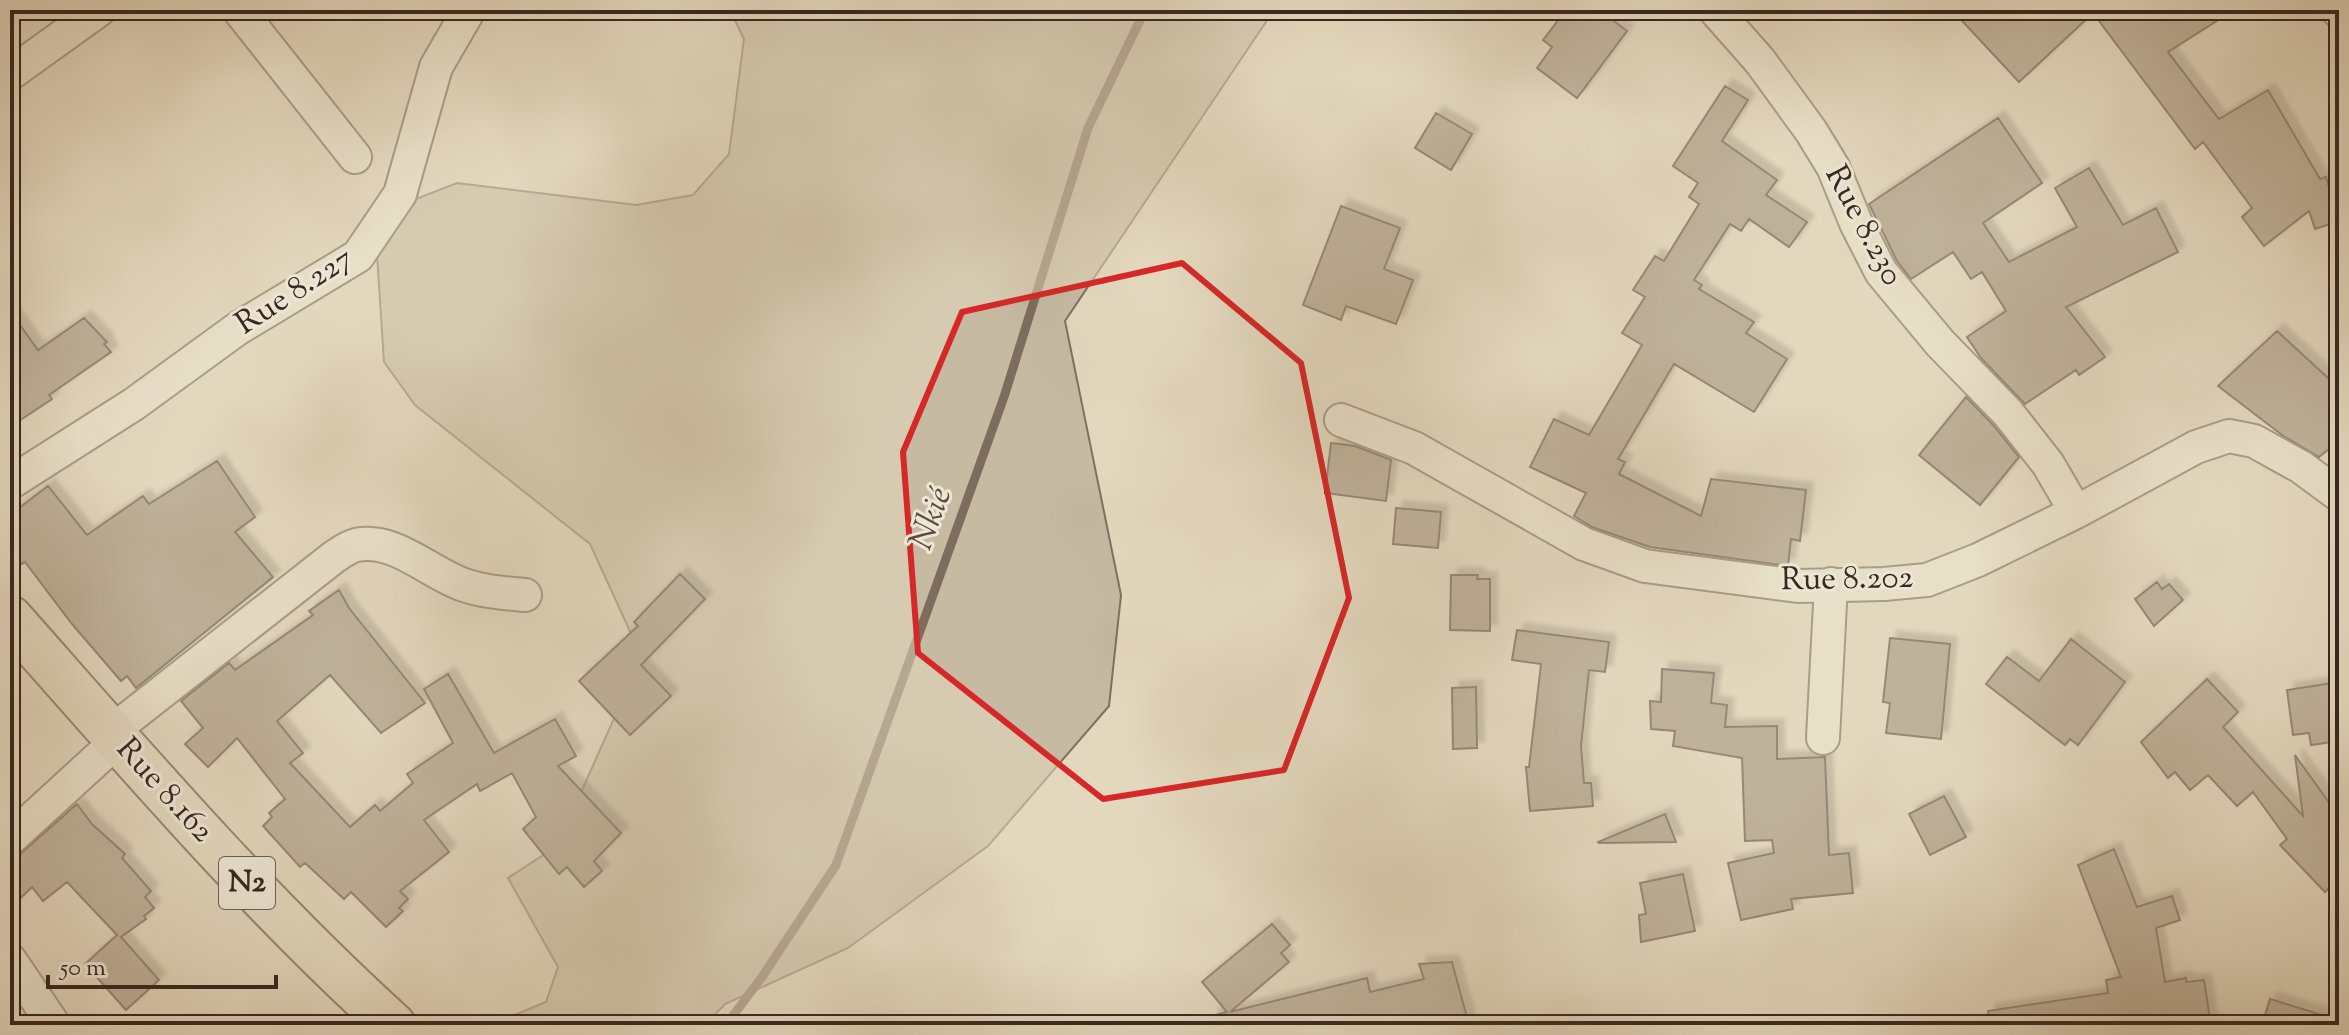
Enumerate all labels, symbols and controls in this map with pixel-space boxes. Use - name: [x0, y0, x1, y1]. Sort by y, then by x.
- street label: Rue 8.230: [1812, 158, 1914, 294]
- street label: Rue 8.227: [227, 237, 363, 347]
- water label: Nkié: [898, 480, 966, 557]
- street label: Rue 8.202: [1780, 556, 1914, 604]
- street label: Rue 8.162: [104, 728, 224, 854]
- road number: N2: [219, 857, 275, 909]
- scale bar: [48, 939, 276, 989]
- text: 50 m: [58, 952, 106, 986]

